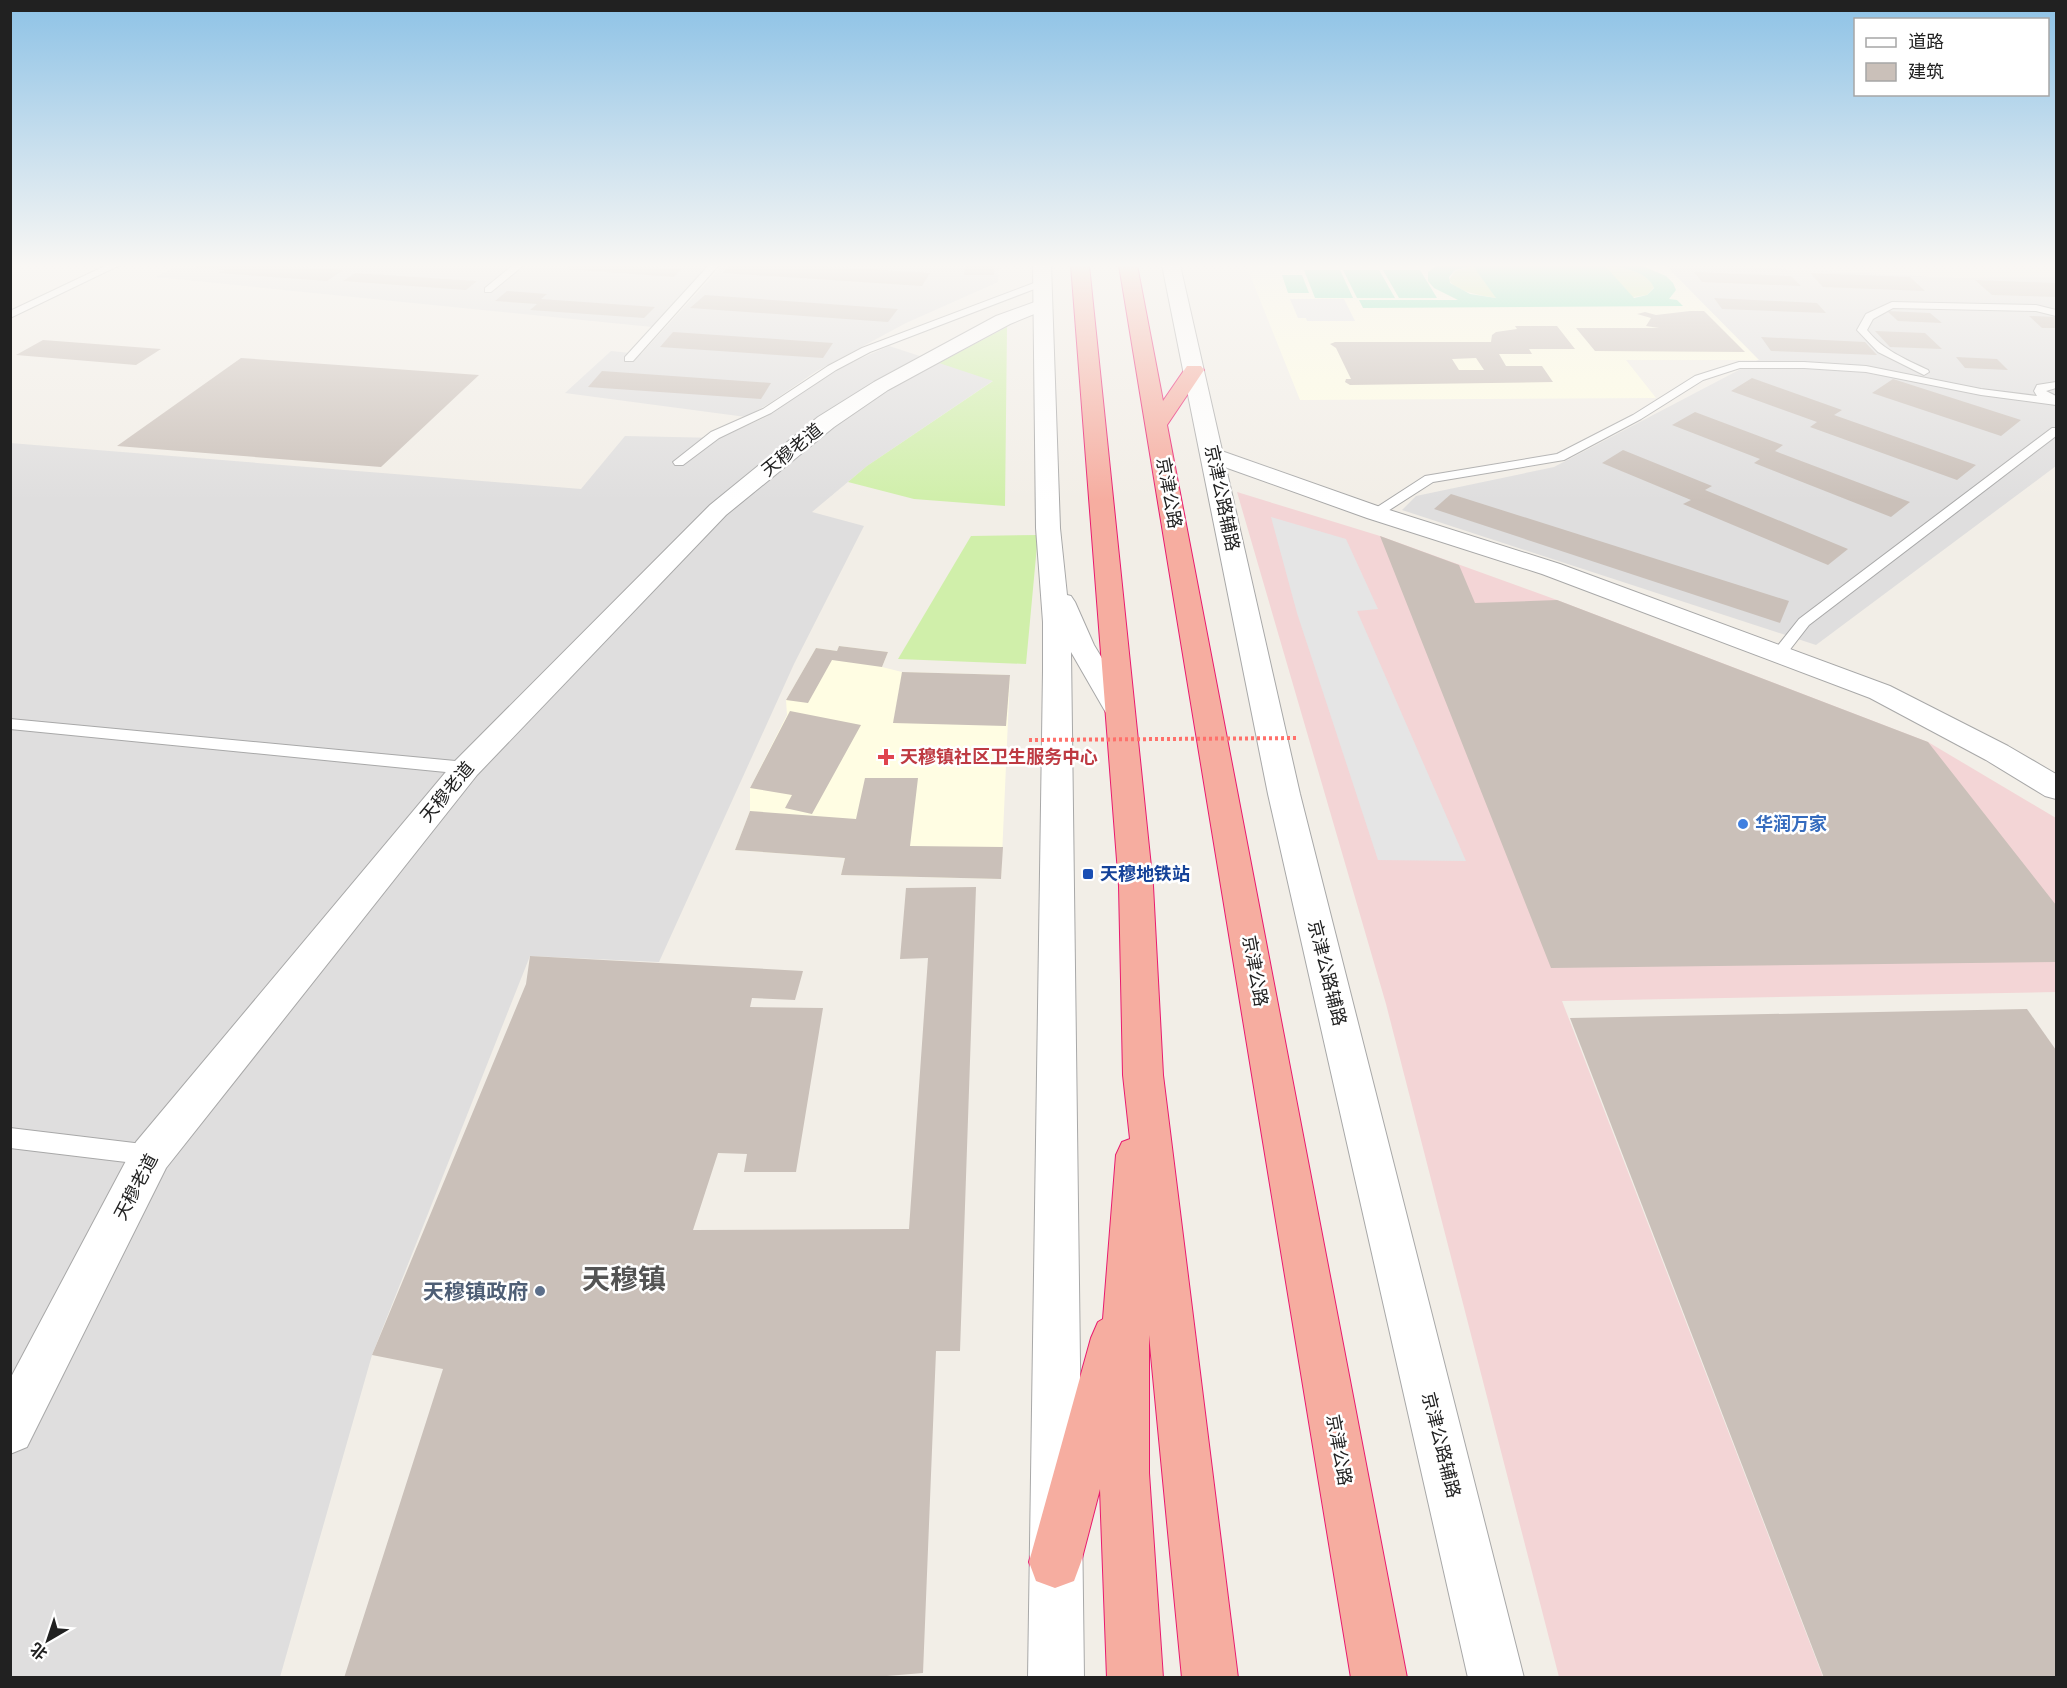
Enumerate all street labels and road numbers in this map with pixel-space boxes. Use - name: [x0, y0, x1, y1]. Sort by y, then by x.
- street label: 天穆老道: [757, 419, 827, 481]
- street label: 京津公路辅路: [1200, 443, 1244, 553]
- street label: 京津公路: [1152, 456, 1186, 530]
- street label: 天穆老道: [415, 757, 479, 827]
- street label: 京津公路辅路: [1303, 918, 1351, 1028]
- street label: 京津公路: [1238, 934, 1272, 1008]
- street label: 天穆老道: [109, 1150, 163, 1224]
- street label: 京津公路辅路: [1417, 1390, 1465, 1500]
- street label: 京津公路: [1322, 1413, 1356, 1487]

